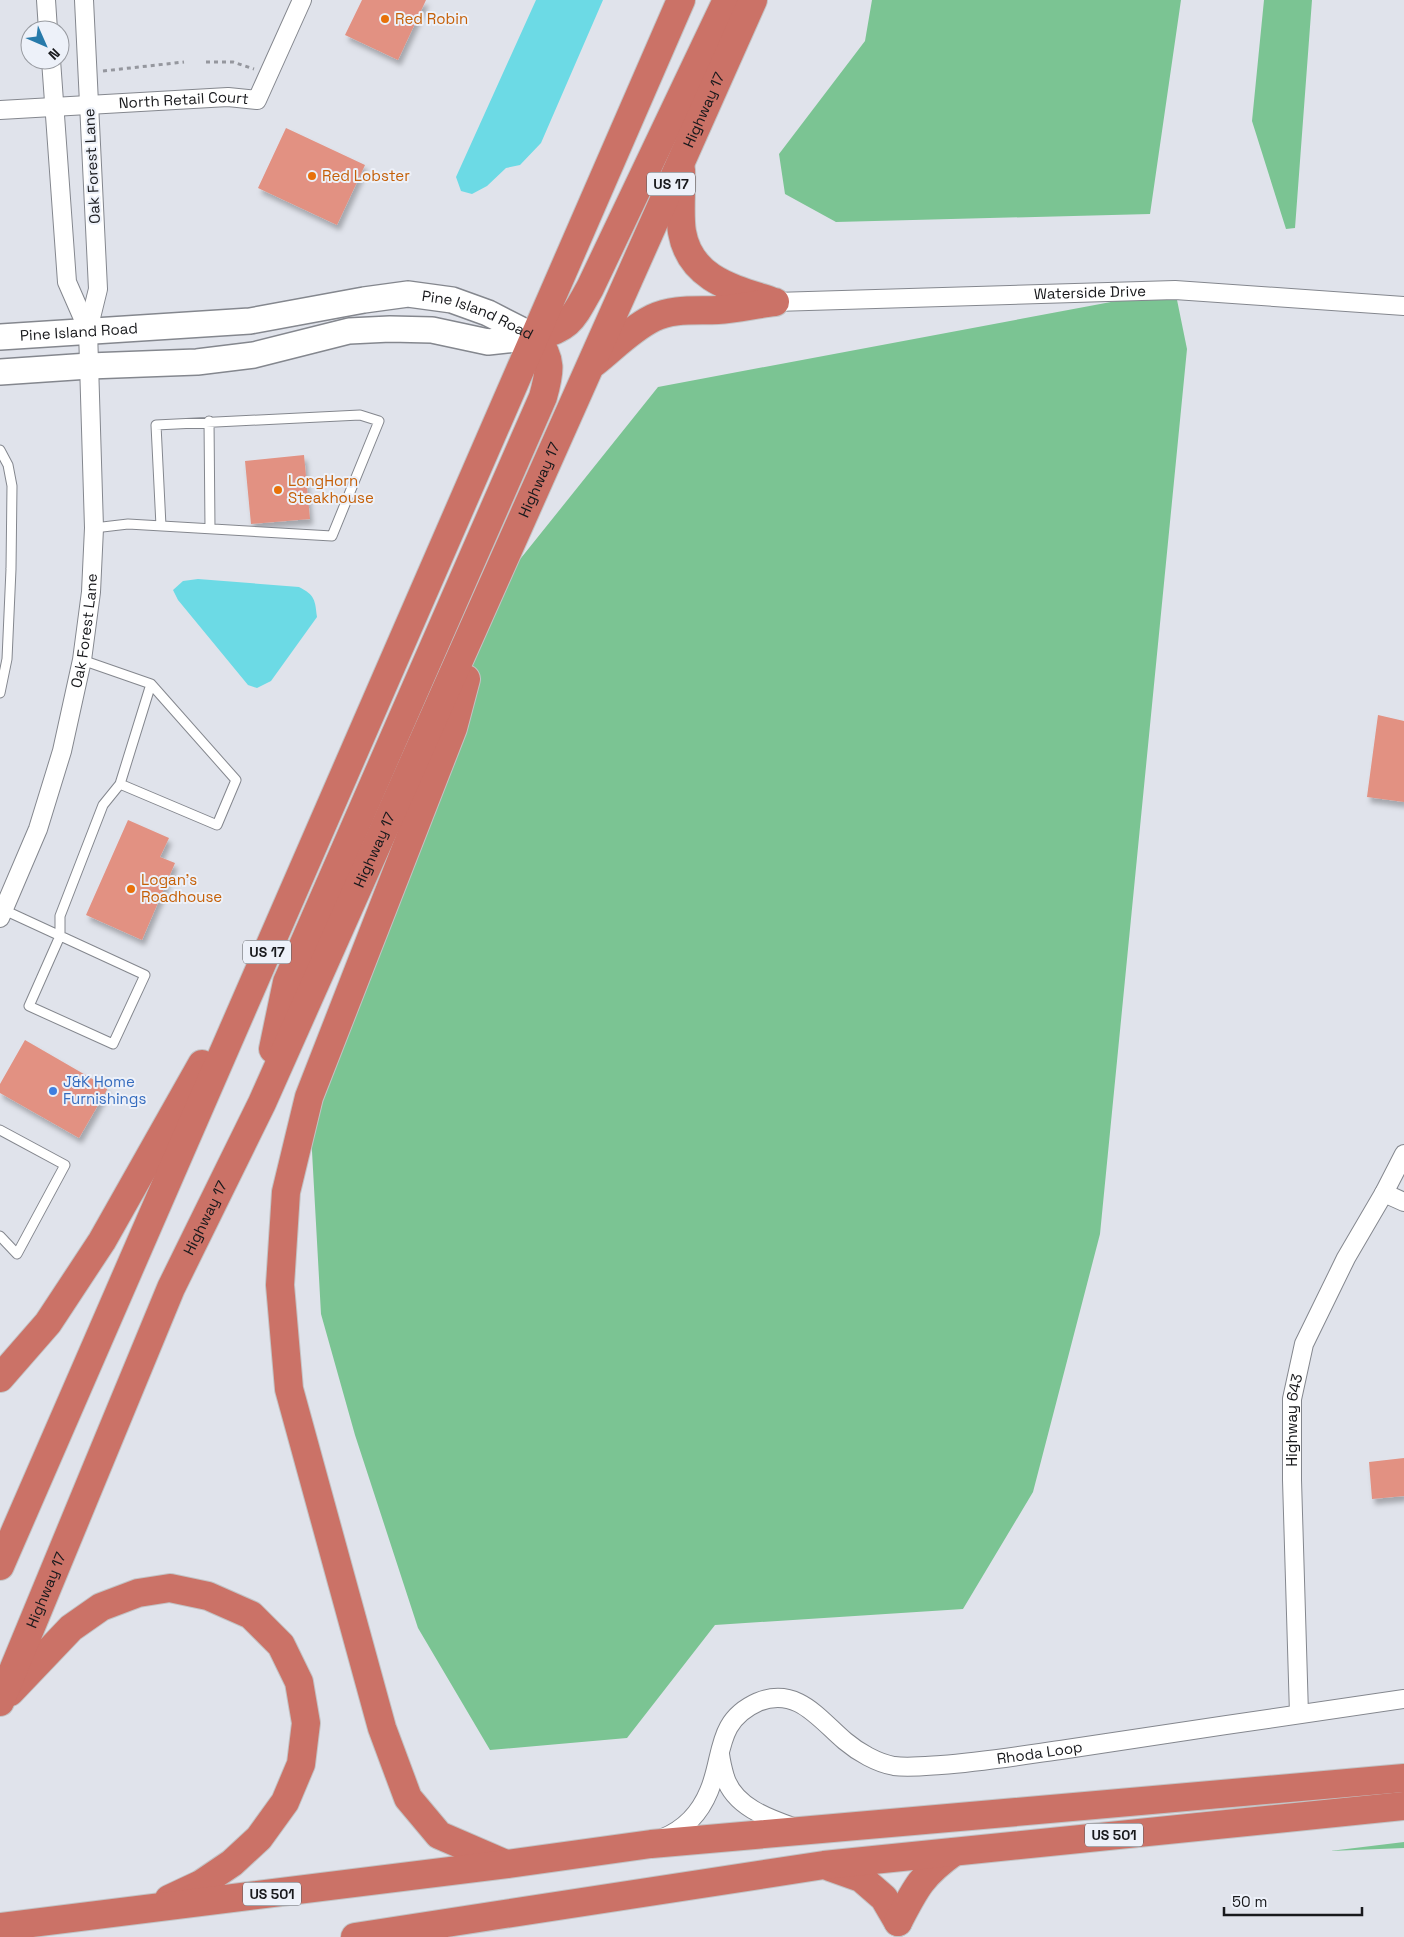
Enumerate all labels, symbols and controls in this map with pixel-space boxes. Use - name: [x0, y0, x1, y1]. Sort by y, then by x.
- place label: Red Robin: [395, 9, 468, 28]
- marker: Red Robin: [379, 13, 391, 25]
- north arrow: [20, 20, 70, 70]
- text: N: [45, 45, 64, 64]
- street label: Highway 17: [679, 69, 729, 150]
- street label: North Retail Court: [118, 87, 250, 112]
- street label: Oak Forest Lane: [79, 108, 104, 224]
- place label: Red Lobster: [322, 166, 410, 185]
- marker: Red Lobster: [306, 170, 318, 182]
- road number: US 17: [647, 172, 695, 195]
- street label: Waterside Drive: [1033, 281, 1146, 303]
- street label: Pine Island Road: [421, 286, 537, 344]
- street label: Pine Island Road: [19, 318, 138, 345]
- street label: Highway 17: [514, 439, 564, 520]
- place label: LongHorn Steakhouse: [288, 471, 374, 507]
- marker: LongHorn Steakhouse: [272, 484, 284, 496]
- street label: Oak Forest Lane: [66, 573, 101, 690]
- street label: Highway 17: [349, 809, 399, 890]
- place label: Logan's Roadhouse: [141, 870, 222, 906]
- marker: Logan's Roadhouse: [125, 883, 137, 895]
- road number: US 17: [243, 940, 291, 964]
- place label: J&K Home Furnishings: [63, 1072, 146, 1108]
- marker: J&K Home Furnishings: [47, 1085, 59, 1097]
- street label: Highway 17: [179, 1177, 231, 1258]
- street label: Highway 643: [1282, 1372, 1306, 1467]
- street label: Highway 17: [22, 1549, 70, 1631]
- street label: Rhoda Loop: [995, 1737, 1084, 1768]
- road number: US 501: [1085, 1824, 1143, 1846]
- road number: US 501: [243, 1882, 301, 1906]
- scale bar: [1224, 1884, 1362, 1916]
- text: 50 m: [1232, 1892, 1267, 1911]

